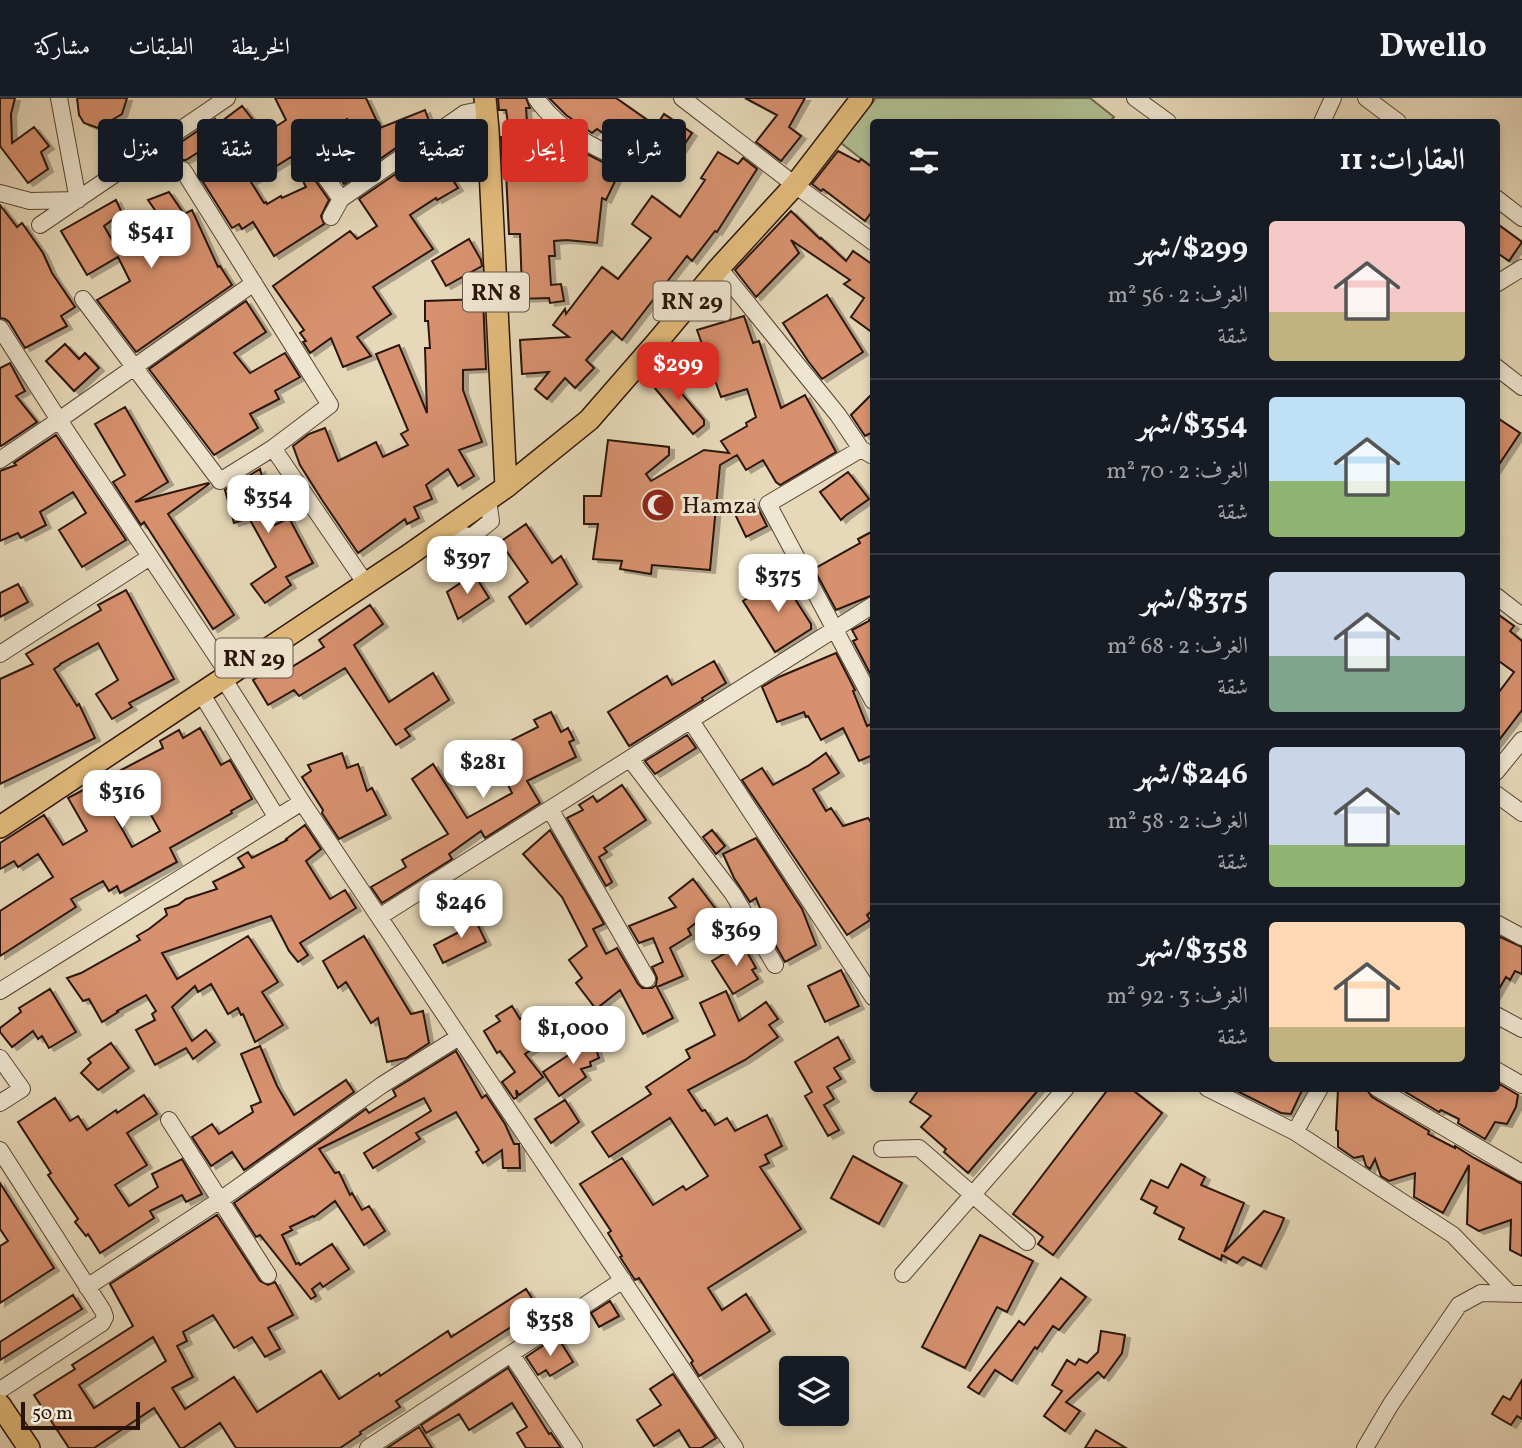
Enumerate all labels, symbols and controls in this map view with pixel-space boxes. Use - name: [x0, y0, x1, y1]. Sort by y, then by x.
- text: Dwello: [1379, 25, 1487, 71]
- text: مشاركة: [35, 31, 90, 65]
- text: الطبقات: [128, 31, 194, 65]
- text: الخريطة: [232, 31, 290, 65]
- chip: منزل: [98, 119, 183, 182]
- chip: شقة: [197, 119, 277, 182]
- chip: جديد: [291, 119, 381, 182]
- chip: تصفية: [395, 119, 488, 182]
- chip: إيجار: [502, 119, 588, 182]
- chip: شراء: [602, 119, 686, 182]
- text: العقارات: 11: [1339, 140, 1465, 182]
- icon: filters: [905, 142, 943, 180]
- pin: $541: [110, 211, 192, 270]
- text: $541: [127, 217, 175, 249]
- text: $299/شهر: [1137, 228, 1248, 270]
- icon: home: [1325, 249, 1409, 333]
- road number: RN 8: [463, 272, 529, 312]
- text: الغرف: 2 · 56 m²: [1108, 280, 1248, 312]
- road number: RN 29: [654, 282, 730, 320]
- text: شقة: [1218, 321, 1248, 353]
- pin: $299: [637, 342, 719, 402]
- text: $299: [653, 349, 703, 381]
- text: $354/شهر: [1137, 404, 1248, 446]
- icon: home: [1325, 425, 1409, 509]
- text: الغرف: 2 · 70 m²: [1106, 456, 1248, 488]
- pin: $354: [227, 476, 309, 535]
- text: $354: [243, 482, 293, 514]
- mosque icon: Hamza: [639, 486, 677, 524]
- place label: Hamza: [682, 490, 757, 524]
- text: شقة: [1218, 497, 1248, 529]
- pin: $397: [426, 536, 508, 596]
- text: $397: [443, 543, 491, 575]
- pin: $375: [737, 554, 819, 614]
- text: $375: [755, 561, 801, 593]
- text: $375/شهر: [1141, 579, 1248, 621]
- icon: home: [1325, 600, 1409, 684]
- text: الغرف: 2 · 68 m²: [1107, 631, 1248, 663]
- road number: RN 29: [216, 638, 292, 678]
- text: شقة: [1218, 672, 1248, 704]
- pin: $281: [442, 740, 524, 800]
- text: $281: [460, 747, 506, 779]
- text: $246/شهر: [1136, 754, 1248, 796]
- pin: $316: [81, 770, 163, 830]
- icon: home: [1325, 775, 1409, 859]
- text: $316: [99, 777, 145, 809]
- text: الغرف: 2 · 58 m²: [1108, 806, 1248, 838]
- text: شقة: [1218, 847, 1248, 879]
- pin: $246: [420, 880, 502, 940]
- text: $246: [436, 887, 486, 919]
- pin: $369: [695, 908, 777, 968]
- text: $369: [711, 915, 761, 947]
- text: $358/شهر: [1139, 929, 1248, 971]
- icon: home: [1325, 950, 1409, 1034]
- text: الغرف: 3 · 92 m²: [1107, 981, 1248, 1013]
- pin: $1,000: [516, 1006, 630, 1066]
- text: $1,000: [537, 1013, 609, 1045]
- text: شقة: [1218, 1022, 1248, 1054]
- pin: $358: [509, 1298, 591, 1358]
- text: $358: [526, 1305, 574, 1337]
- map controls: [779, 1356, 849, 1426]
- button: layers: [779, 1356, 849, 1426]
- scale bar: [21, 1399, 140, 1431]
- text: 50 m: [32, 1401, 73, 1427]

